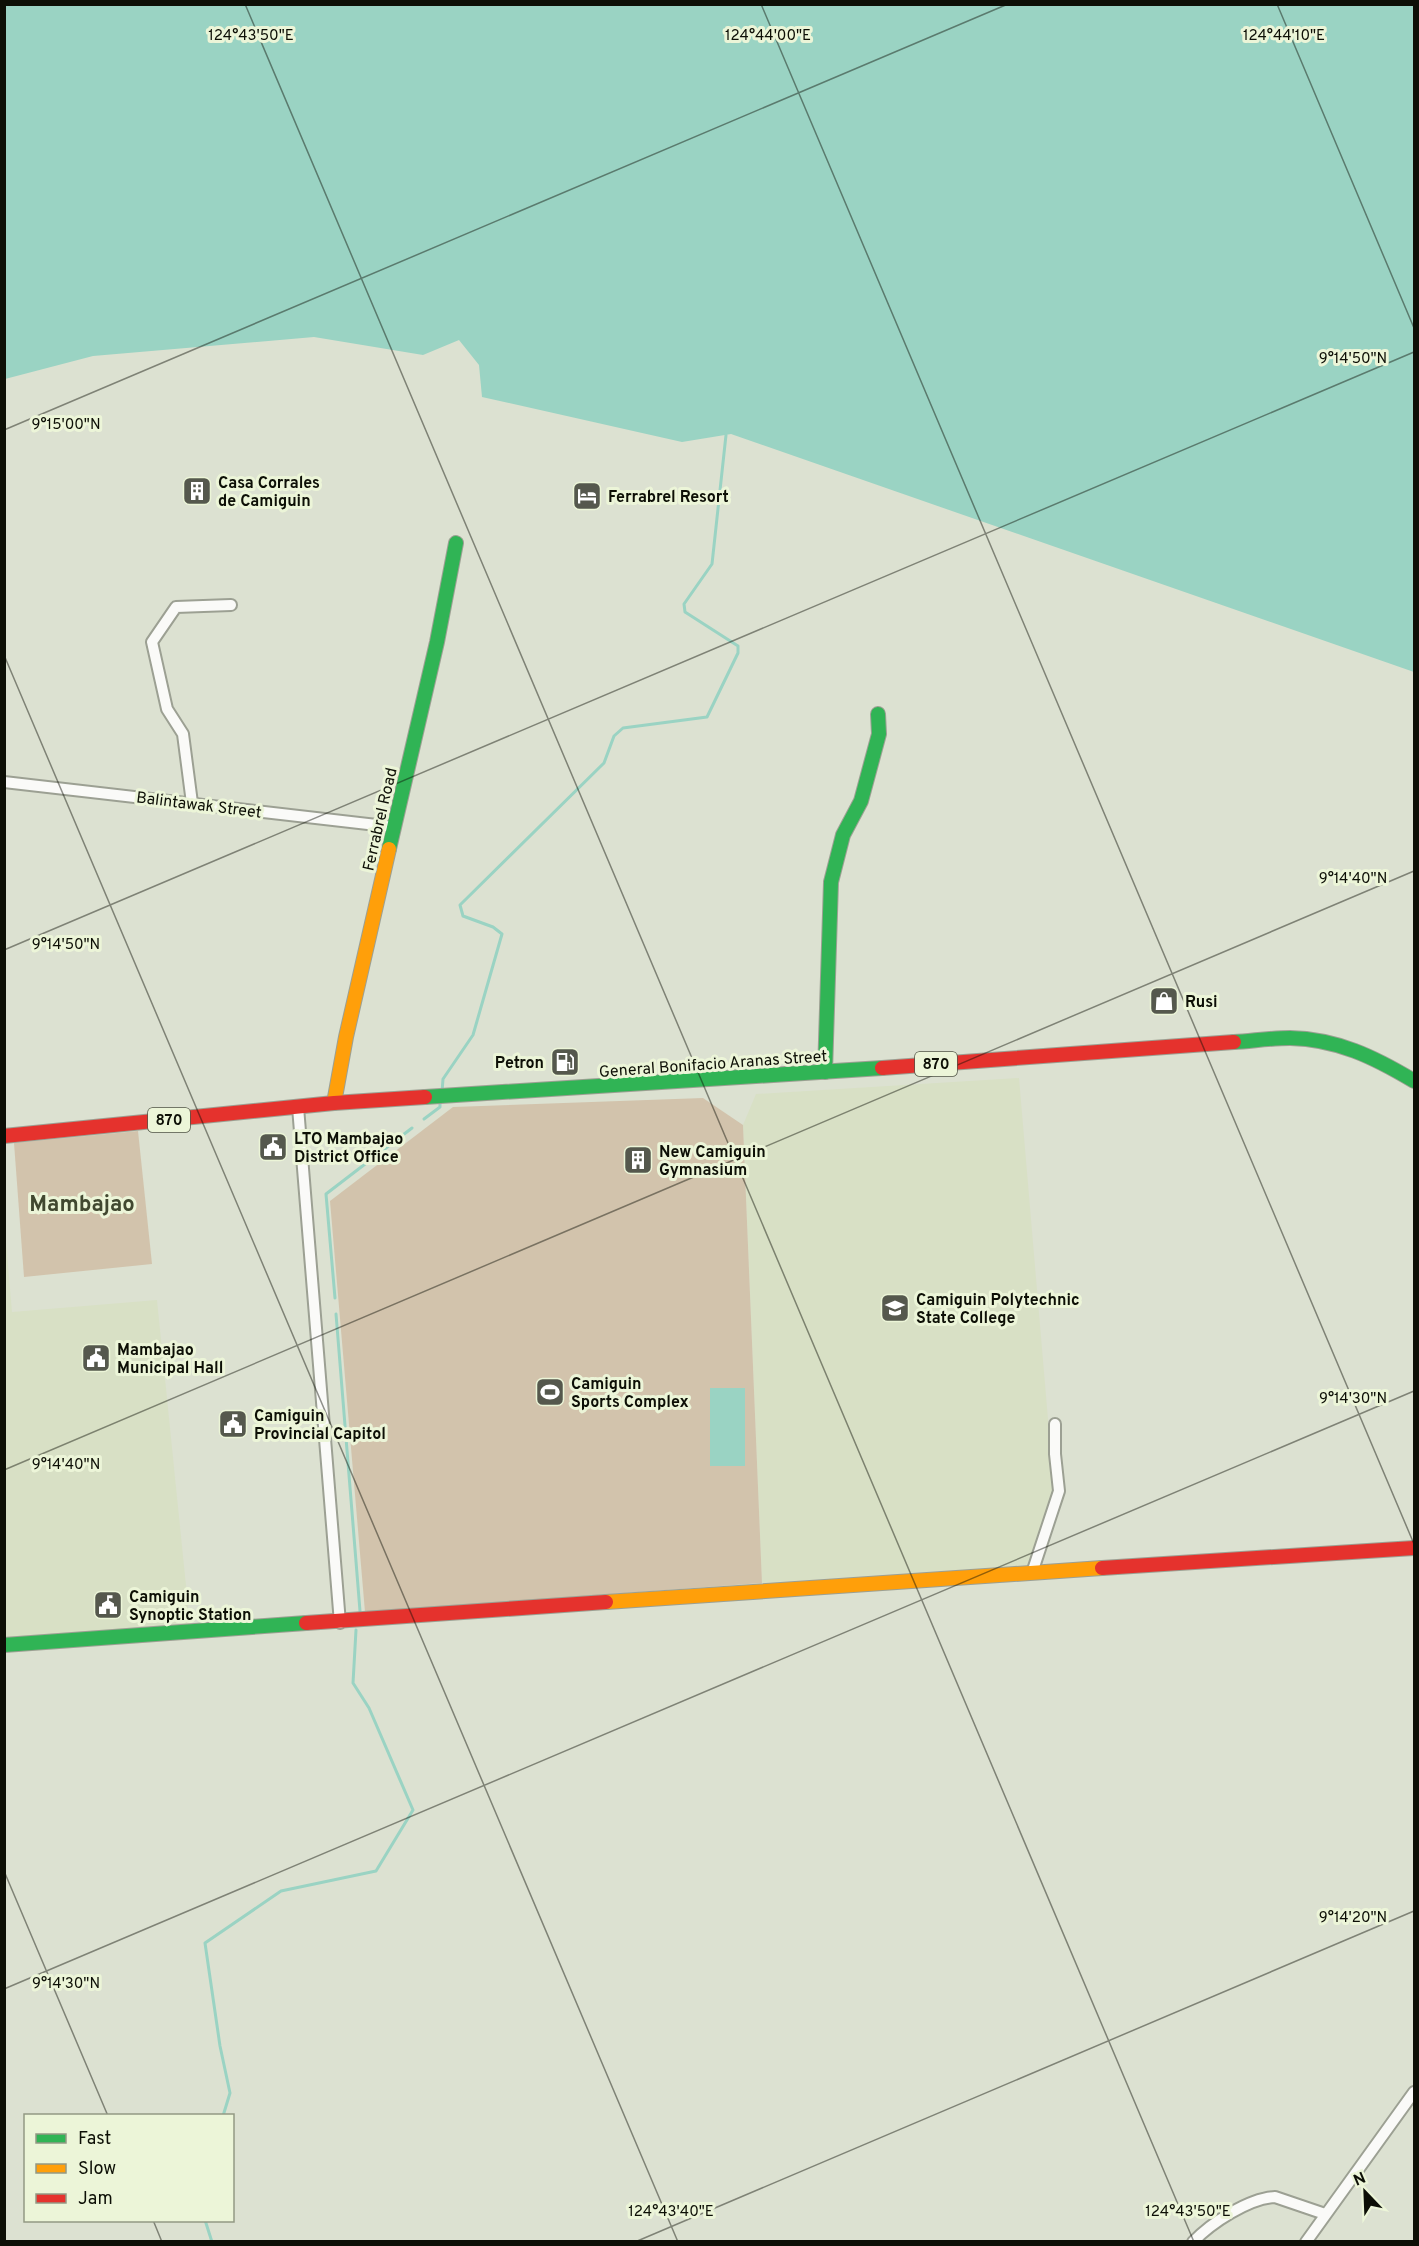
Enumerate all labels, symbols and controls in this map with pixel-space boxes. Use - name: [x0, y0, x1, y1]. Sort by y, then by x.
- text: 124°43'50"E: [208, 27, 294, 46]
- text: 124°44'00"E: [725, 27, 811, 46]
- text: 124°44'10"E: [1243, 27, 1325, 46]
- text: 9°14'50"N: [1319, 350, 1387, 369]
- text: 9°15'00"N: [31, 416, 101, 435]
- place label: Casa Corrales de Camiguin: [218, 474, 320, 512]
- building icon: Casa Corrales de Camiguin: [181, 475, 213, 507]
- hotel icon: Ferrabrel Resort: [571, 480, 603, 512]
- place label: Ferrabrel Resort: [608, 488, 729, 508]
- street label: Ferrabrel Road: [359, 766, 403, 873]
- street label: Balintawak Street: [135, 788, 263, 824]
- text: 9°14'40"N: [1319, 870, 1387, 889]
- text: 9°14'50"N: [32, 936, 100, 955]
- shop icon: Rusi: [1148, 985, 1180, 1017]
- place label: Rusi: [1185, 993, 1218, 1013]
- fuel station icon: Petron: [549, 1046, 581, 1078]
- street label: General Bonifacio Aranas Street: [598, 1047, 828, 1083]
- road number: 870: [915, 1052, 957, 1076]
- place label: Petron: [495, 1054, 544, 1074]
- road number: 870: [148, 1108, 190, 1132]
- place label: LTO Mambajao District Office: [294, 1130, 403, 1168]
- public building icon: LTO Mambajao District Office: [257, 1131, 289, 1163]
- place label: New Camiguin Gymnasium: [659, 1143, 766, 1181]
- building icon: New Camiguin Gymnasium: [622, 1144, 654, 1176]
- district label: Mambajao: [29, 1192, 135, 1219]
- place label: Camiguin Polytechnic State College: [916, 1291, 1080, 1329]
- school or university icon: Camiguin Polytechnic State College: [879, 1292, 911, 1324]
- place label: Mambajao Municipal Hall: [117, 1341, 223, 1379]
- public building icon: Mambajao Municipal Hall: [80, 1342, 112, 1374]
- place label: Camiguin Sports Complex: [571, 1375, 689, 1413]
- sports icon: Camiguin Sports Complex: [534, 1376, 566, 1408]
- text: 9°14'30"N: [1319, 1390, 1387, 1409]
- place label: Camiguin Provincial Capitol: [254, 1407, 386, 1445]
- public building icon: Camiguin Provincial Capitol: [217, 1408, 249, 1440]
- text: 9°14'40"N: [32, 1456, 100, 1475]
- place label: Camiguin Synoptic Station: [129, 1588, 251, 1626]
- public building icon: Camiguin Synoptic Station: [92, 1589, 124, 1621]
- text: 9°14'20"N: [1319, 1909, 1387, 1928]
- text: 9°14'30"N: [32, 1975, 100, 1994]
- legend: [24, 2114, 234, 2222]
- text: Fast: [78, 2128, 111, 2151]
- text: Slow: [78, 2158, 116, 2181]
- north arrow: [1335, 2162, 1395, 2222]
- text: N: [1351, 2169, 1369, 2191]
- text: Jam: [78, 2188, 113, 2211]
- text: 124°43'40"E: [628, 2203, 714, 2222]
- text: 124°43'50"E: [1145, 2203, 1231, 2222]

